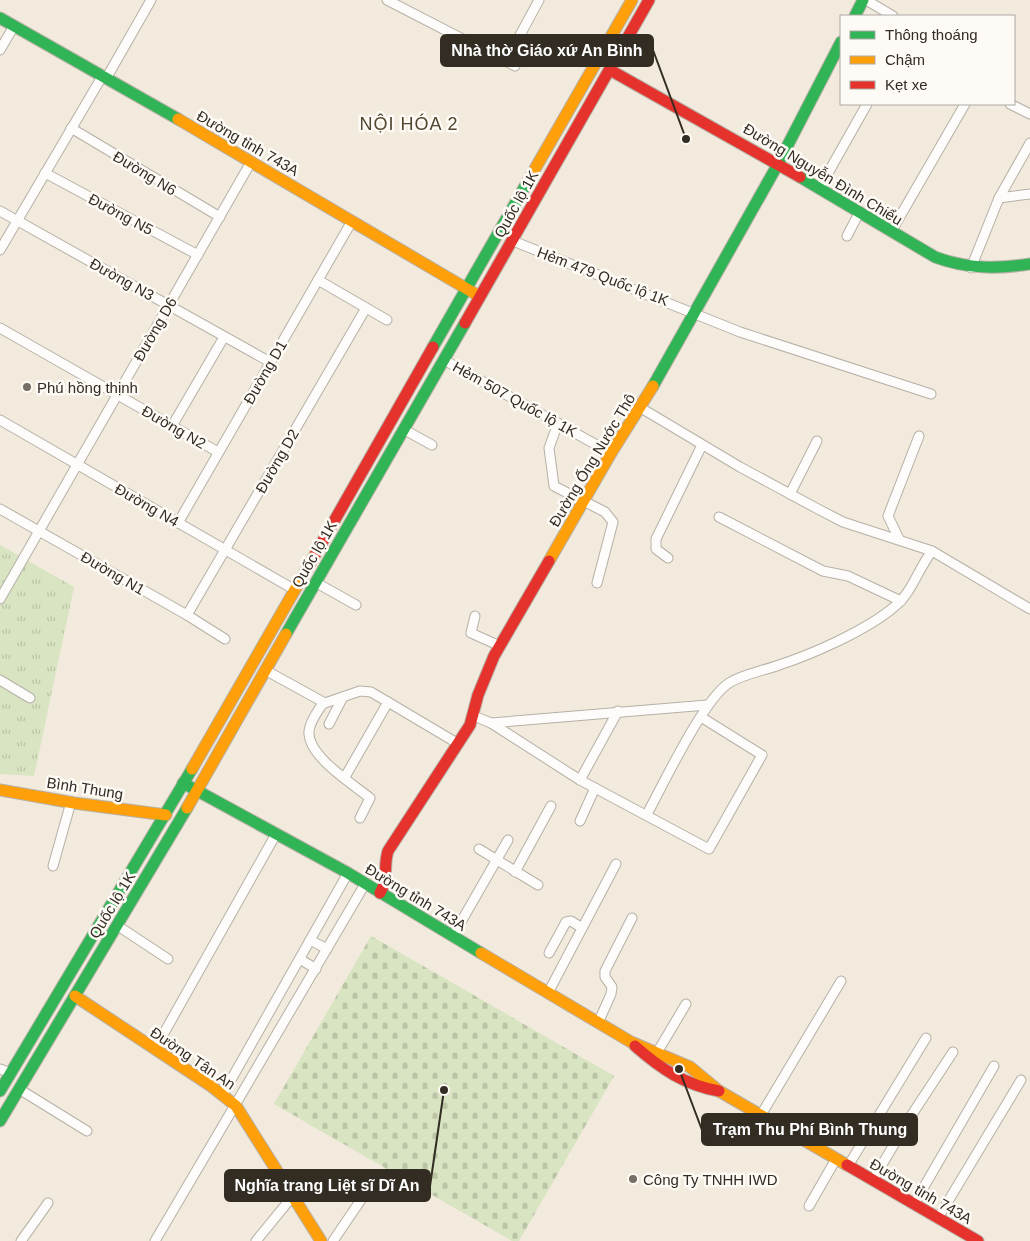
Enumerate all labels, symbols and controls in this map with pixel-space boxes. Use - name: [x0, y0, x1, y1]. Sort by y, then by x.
- legend: [840, 15, 1015, 105]
- text: Thông thoáng: [885, 26, 978, 43]
- callout: Nhà thờ Giáo xứ An Bình: [441, 35, 653, 66]
- text: Nhà thờ Giáo xứ An Bình: [451, 42, 643, 59]
- text: Chậm: [885, 51, 925, 68]
- text: Kẹt xe: [885, 76, 928, 93]
- street label: Đường tỉnh 743A: [194, 107, 302, 179]
- district label: NỘI HÓA 2: [359, 113, 459, 134]
- street label: Đường Nguyễn Đình Chiểu: [740, 120, 906, 228]
- street label: Đường N6: [110, 147, 180, 199]
- street label: Quốc lộ 1K: [491, 167, 541, 241]
- street label: Đường N5: [86, 190, 156, 238]
- street label: Hẻm 479 Quốc lộ 1K: [535, 243, 671, 309]
- street label: Đường N3: [87, 254, 157, 304]
- street label: Đường D6: [130, 294, 180, 364]
- street label: Đường D1: [240, 337, 290, 407]
- street label: Hẻm 507 Quốc lộ 1K: [450, 358, 580, 440]
- place label: Phú hồng thịnh: [37, 379, 138, 396]
- marker: Phú hồng thịnh: [21, 381, 33, 393]
- street label: Đường Ống Nước Thô: [546, 390, 638, 530]
- street label: Đường N2: [139, 402, 209, 452]
- street label: Đường D2: [252, 426, 302, 496]
- street label: Đường N4: [112, 480, 182, 530]
- street label: Quốc lộ 1K: [288, 518, 340, 590]
- street label: Đường N1: [78, 548, 148, 598]
- street label: Bình Thung: [45, 774, 125, 802]
- street label: Đường tỉnh 743A: [362, 860, 470, 934]
- street label: Quốc lộ 1K: [86, 869, 138, 941]
- street label: Đường Tân An: [147, 1023, 239, 1093]
- callout: Trạm Thu Phí Bình Thung: [702, 1114, 917, 1145]
- text: Trạm Thu Phí Bình Thung: [713, 1121, 907, 1138]
- street label: Đường tỉnh 743A: [867, 1155, 975, 1227]
- callout: Nghĩa trang Liệt sĩ Dĩ An: [225, 1170, 430, 1201]
- place label: Công Ty TNHH IWD: [643, 1171, 778, 1188]
- marker: Công Ty TNHH IWD: [627, 1173, 639, 1185]
- text: Nghĩa trang Liệt sĩ Dĩ An: [234, 1177, 420, 1194]

